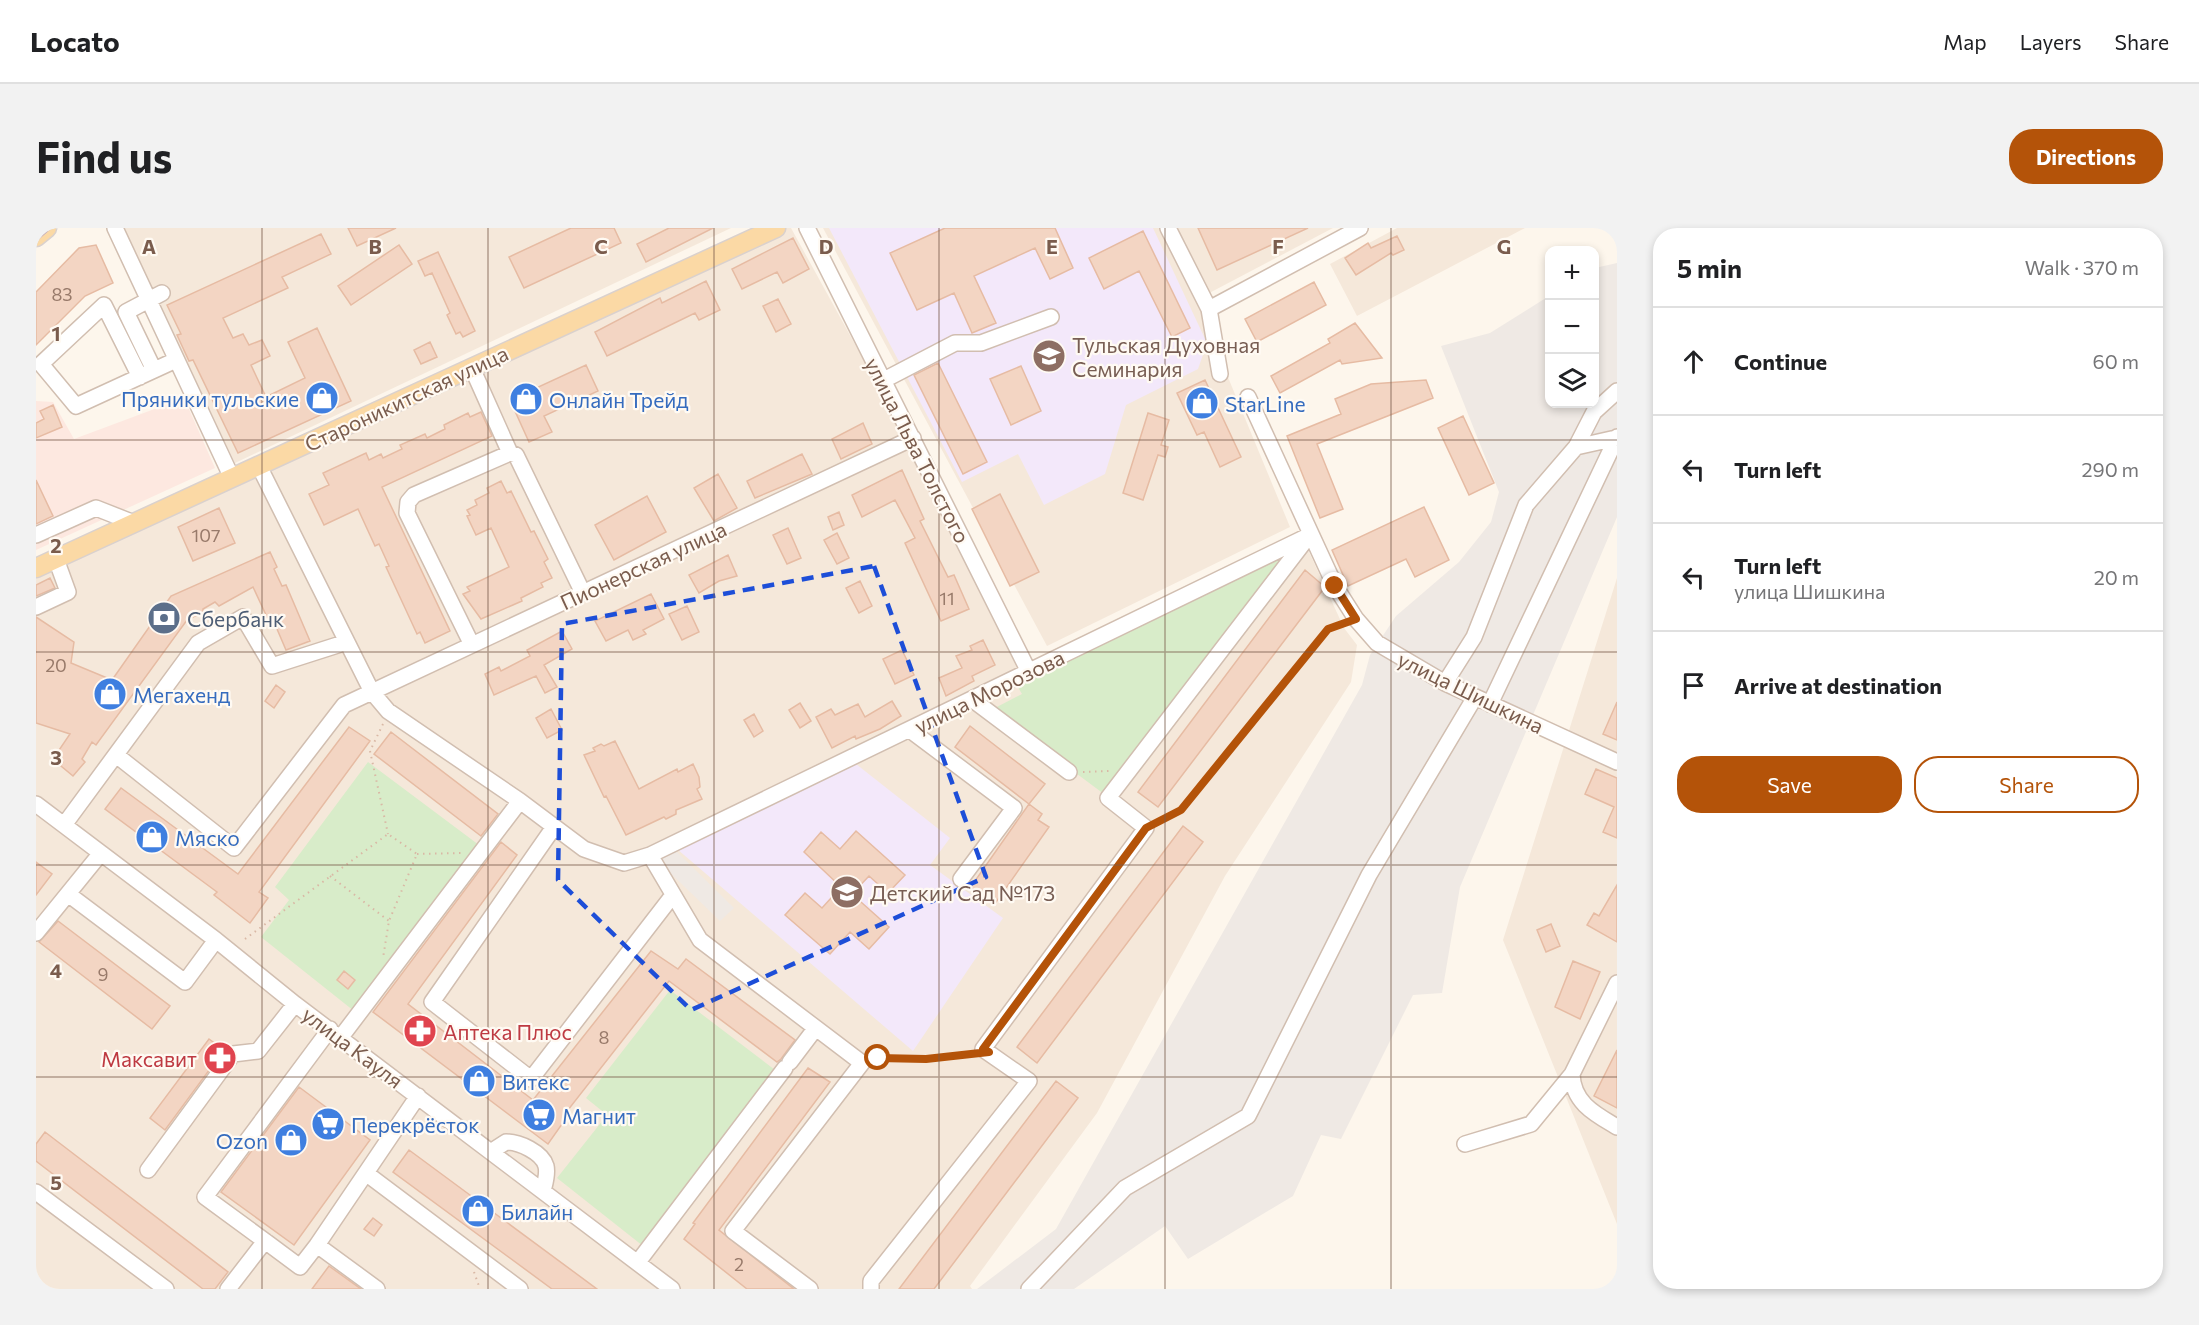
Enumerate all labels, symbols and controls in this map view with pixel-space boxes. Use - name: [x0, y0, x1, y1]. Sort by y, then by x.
- text: Locato: [30, 24, 120, 58]
- text: Map: [1943, 29, 1987, 54]
- text: Layers: [2020, 29, 2082, 54]
- text: Share: [2115, 29, 2169, 54]
- button: Directions: [2009, 129, 2163, 184]
- text: Find us: [36, 130, 172, 182]
- text: A: [142, 234, 156, 258]
- text: B: [368, 234, 382, 258]
- text: C: [594, 234, 608, 258]
- text: D: [819, 234, 833, 258]
- text: E: [1046, 234, 1058, 258]
- text: F: [1272, 234, 1284, 258]
- text: G: [1497, 234, 1511, 258]
- map controls: [1545, 246, 1599, 408]
- button: +: [1545, 246, 1599, 300]
- text: 5 min: [1677, 252, 1742, 283]
- text: Walk · 370 m: [2025, 255, 2139, 279]
- house number: 83: [51, 283, 73, 305]
- button: −: [1545, 300, 1599, 354]
- text: 1: [51, 321, 61, 345]
- place label: Тульская Духовная Семинария: [1072, 332, 1260, 381]
- school or university icon: Тульская Духовная Семинария: [1031, 338, 1067, 374]
- street label: Староникитская улица: [300, 340, 512, 456]
- icon: ahead: [1677, 345, 1710, 378]
- text: Continue: [1734, 348, 1827, 375]
- text: 60 m: [2093, 349, 2139, 373]
- street label: улица Льва Толстого: [860, 353, 976, 547]
- button: layers: [1545, 354, 1599, 408]
- shop icon: Пряники тульские: [304, 380, 340, 416]
- shop icon: Онлайн Трейд: [508, 381, 544, 417]
- shop icon: StarLine: [1184, 385, 1220, 421]
- place label: Пряники тульские: [121, 386, 299, 411]
- place label: Онлайн Трейд: [549, 387, 689, 412]
- place label: StarLine: [1225, 391, 1306, 416]
- icon: left: [1677, 453, 1710, 486]
- text: Turn left: [1734, 456, 1821, 483]
- text: 290 m: [2081, 457, 2139, 481]
- street label: Пионерская улица: [556, 516, 730, 614]
- house number: 107: [192, 524, 220, 546]
- text: 2: [50, 533, 62, 557]
- text: Turn left: [1734, 552, 1821, 579]
- icon: left: [1677, 561, 1710, 594]
- text: 20 m: [2094, 565, 2139, 589]
- route end: [1321, 572, 1347, 598]
- text: улица Шишкина: [1734, 579, 1885, 603]
- house number: 11: [939, 587, 955, 609]
- bank icon: Сбербанк: [146, 600, 182, 636]
- place label: Сбербанк: [187, 606, 284, 631]
- street label: улица Морозова: [910, 644, 1068, 738]
- street label: улица Шишкина: [1394, 646, 1548, 738]
- house number: 20: [45, 654, 67, 676]
- icon: arrive: [1677, 669, 1710, 702]
- text: Arrive at destination: [1734, 672, 1942, 699]
- shop icon: Мегахенд: [92, 676, 128, 712]
- place label: Мегахенд: [133, 682, 230, 707]
- text: 3: [50, 745, 62, 769]
- button: Save: [1677, 756, 1902, 813]
- button: Share: [1914, 756, 2139, 813]
- shop icon: Мяско: [134, 819, 170, 855]
- place label: Мяско: [175, 825, 240, 850]
- school or university icon: Детский Сад №173: [829, 874, 865, 910]
- place label: Детский Сад №173: [870, 880, 1055, 905]
- text: 4: [50, 958, 62, 982]
- house number: 9: [98, 963, 108, 985]
- street label: улица Кауля: [298, 1001, 408, 1093]
- pharmacy icon: Аптека Плюс: [402, 1013, 438, 1049]
- place label: Аптека Плюс: [443, 1019, 572, 1044]
- house number: 8: [599, 1026, 610, 1048]
- pharmacy icon: Максавит: [202, 1040, 238, 1076]
- route start: [864, 1044, 890, 1070]
- place label: Максавит: [101, 1046, 197, 1071]
- shop icon: Витекс: [461, 1063, 497, 1099]
- place label: Витекс: [502, 1069, 570, 1094]
- supermarket icon: Магнит: [521, 1097, 557, 1133]
- place label: Магнит: [562, 1103, 636, 1128]
- supermarket icon: Перекрёсток: [310, 1106, 346, 1142]
- place label: Перекрёсток: [351, 1112, 480, 1137]
- shop icon: Ozon: [273, 1122, 309, 1158]
- place label: Ozon: [216, 1128, 268, 1153]
- text: 5: [50, 1170, 62, 1194]
- shop icon: Билайн: [460, 1193, 496, 1229]
- place label: Билайн: [501, 1199, 573, 1224]
- house number: 2: [734, 1253, 744, 1275]

